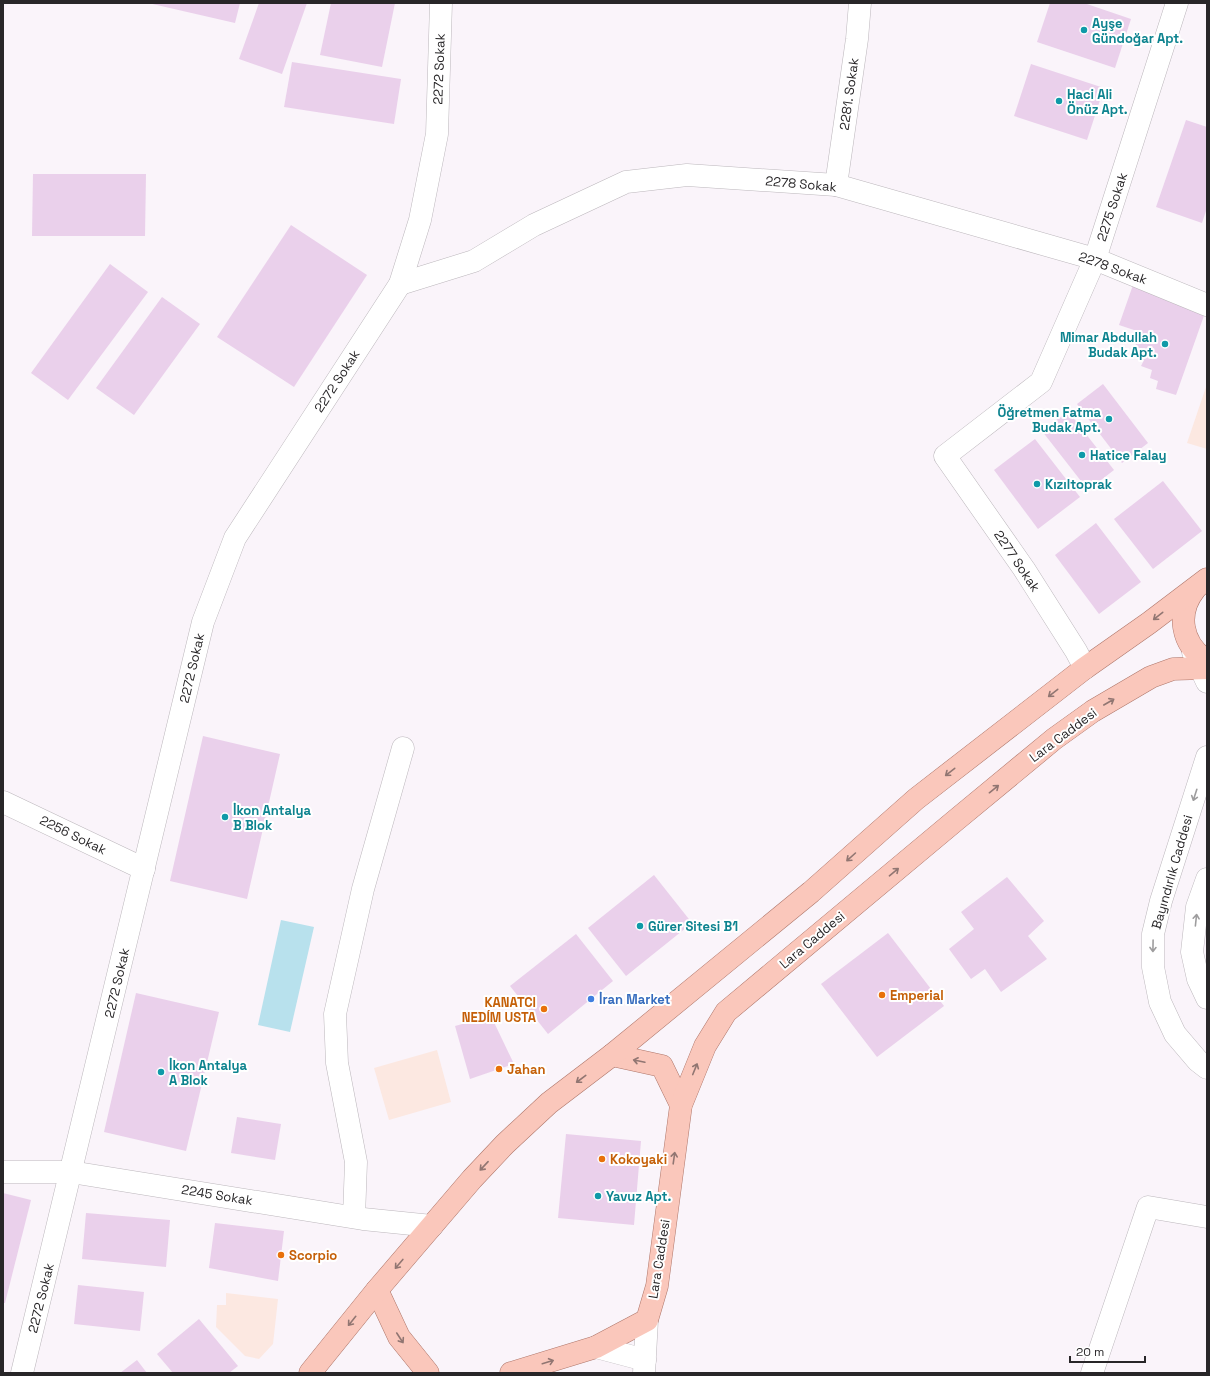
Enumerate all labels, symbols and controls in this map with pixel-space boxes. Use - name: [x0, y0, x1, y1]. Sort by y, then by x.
- place label: Ayşe Gündoğar Apt.: [1092, 15, 1183, 47]
- marker: Ayşe Gündoğar Apt.: [1079, 25, 1089, 35]
- street label: 2272 Sokak: [429, 33, 449, 105]
- street label: 2281. Sokak: [836, 57, 862, 131]
- place label: Haci Ali Önüz Apt.: [1067, 86, 1128, 118]
- marker: Haci Ali Önüz Apt.: [1054, 96, 1064, 106]
- street label: 2275 Sokak: [1093, 170, 1131, 244]
- street label: 2278 Sokak: [765, 172, 837, 196]
- street label: 2278 Sokak: [1076, 248, 1150, 288]
- place label: Mimar Abdullah Budak Apt.: [1060, 329, 1157, 361]
- marker: Mimar Abdullah Budak Apt.: [1160, 339, 1170, 349]
- street label: 2272 Sokak: [310, 346, 364, 416]
- place label: Öğretmen Fatma Budak Apt.: [997, 404, 1101, 436]
- marker: Öğretmen Fatma Budak Apt.: [1104, 414, 1114, 424]
- place label: Hatice Falay: [1090, 447, 1167, 464]
- marker: Hatice Falay: [1077, 450, 1087, 460]
- place label: Kızıltoprak: [1045, 476, 1113, 493]
- marker: Kızıltoprak: [1032, 479, 1042, 489]
- street label: 2277 Sokak: [990, 527, 1044, 595]
- one-way arrow: [1152, 612, 1163, 621]
- street label: 2272 Sokak: [176, 631, 208, 705]
- one-way arrow: [1047, 689, 1058, 697]
- one-way arrow: [1103, 697, 1115, 705]
- street label: Lara Caddesi: [1026, 704, 1100, 766]
- one-way arrow: [945, 768, 956, 777]
- one-way arrow: [989, 784, 999, 793]
- one-way arrow: [1191, 788, 1198, 801]
- place label: İkon Antalya B Blok: [233, 802, 311, 834]
- street label: 2256 Sokak: [37, 812, 109, 858]
- marker: İkon Antalya B Blok: [220, 812, 230, 822]
- street label: Bayındırlık Caddesi: [1148, 813, 1196, 931]
- one-way arrow: [846, 852, 856, 861]
- one-way arrow: [889, 867, 899, 876]
- street label: Lara Caddesi: [776, 908, 848, 972]
- one-way arrow: [1192, 914, 1199, 927]
- place label: Gürer Sitesi B1: [648, 918, 738, 935]
- marker: Gürer Sitesi B1: [635, 921, 645, 931]
- one-way arrow: [1149, 939, 1157, 952]
- street label: 2272 Sokak: [101, 946, 133, 1020]
- place label: Emperial: [890, 987, 944, 1004]
- marker: Emperial: [877, 990, 887, 1000]
- place label: İran Market: [599, 991, 671, 1008]
- place label: KANATCI NEDÍM USTA: [462, 994, 537, 1026]
- marker: İran Market: [586, 994, 596, 1004]
- marker: KANATCI NEDÍM USTA: [539, 1004, 549, 1014]
- place label: İkon Antalya A Blok: [169, 1057, 247, 1089]
- one-way arrow: [633, 1057, 646, 1065]
- place label: Jahan: [507, 1061, 546, 1078]
- marker: Jahan: [494, 1064, 504, 1074]
- one-way arrow: [692, 1064, 700, 1076]
- marker: İkon Antalya A Blok: [156, 1067, 166, 1077]
- one-way arrow: [575, 1075, 586, 1083]
- place label: Kokoyaki: [610, 1151, 667, 1168]
- one-way arrow: [670, 1152, 678, 1165]
- marker: Kokoyaki: [597, 1154, 607, 1164]
- one-way arrow: [479, 1161, 489, 1171]
- street label: 2245 Sokak: [180, 1181, 254, 1209]
- place label: Yavuz Apt.: [606, 1188, 671, 1205]
- marker: Yavuz Apt.: [593, 1191, 603, 1201]
- street label: Lara Caddesi: [644, 1218, 674, 1300]
- place label: Scorpio: [289, 1247, 337, 1264]
- marker: Scorpio: [276, 1250, 286, 1260]
- one-way arrow: [395, 1259, 404, 1269]
- street label: 2272 Sokak: [24, 1261, 58, 1335]
- one-way arrow: [348, 1315, 357, 1326]
- one-way arrow: [396, 1332, 404, 1343]
- scale bar: [1070, 1338, 1145, 1364]
- text: 20 m: [1076, 1344, 1104, 1360]
- one-way arrow: [542, 1357, 554, 1365]

